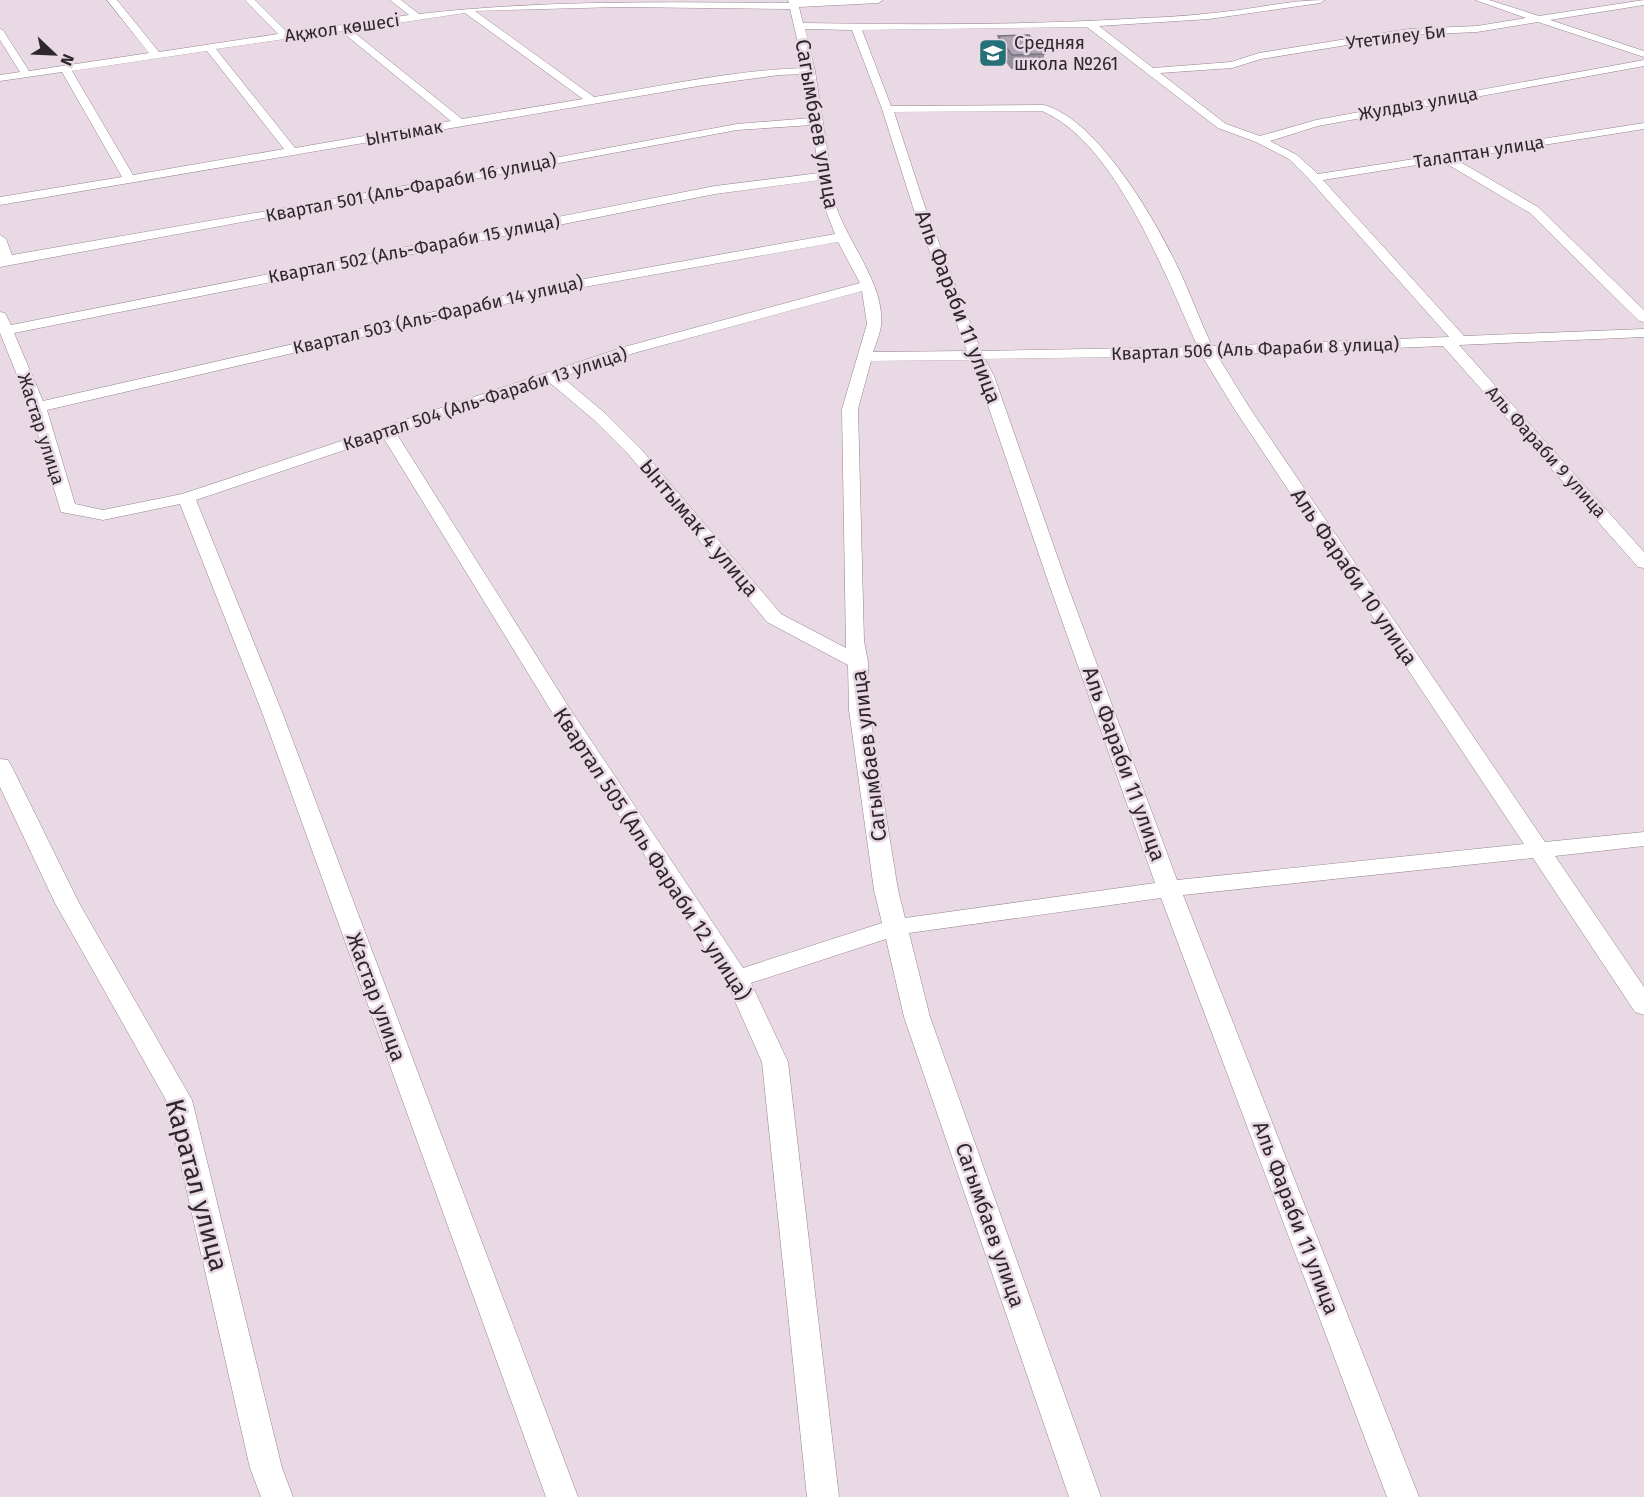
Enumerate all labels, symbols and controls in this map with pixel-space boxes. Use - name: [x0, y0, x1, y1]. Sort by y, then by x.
- street label: Ақжол көшесі: [283, 9, 401, 47]
- street label: Утетилеу Би: [1345, 20, 1447, 54]
- north arrow: [24, 24, 84, 84]
- place label: Средняя школа №261: [1014, 32, 1118, 75]
- street label: Сагымбаев улица: [789, 37, 845, 211]
- school or university icon: Средняя школа №261: [977, 37, 1009, 69]
- text: N: [57, 51, 78, 68]
- street label: Жулдыз улица: [1357, 83, 1479, 125]
- street label: Ынтымак: [364, 115, 445, 151]
- street label: Талаптан улица: [1412, 131, 1546, 173]
- street label: Квартал 501 (Аль-Фараби 16 улица): [264, 149, 558, 227]
- street label: Аль Фараби 11 улица: [909, 207, 1007, 407]
- street label: Квартал 502 (Аль-Фараби 15 улица): [266, 210, 562, 288]
- street label: Квартал 503 (Аль-Фараби 14 улица): [291, 271, 585, 359]
- street label: Квартал 506 (Аль Фараби 8 улица): [1111, 333, 1400, 365]
- street label: Квартал 504 (Аль-Фараби 13 улица): [340, 343, 630, 455]
- street label: Жастар улица: [13, 371, 69, 487]
- street label: Аль Фараби 9 улица: [1481, 382, 1611, 522]
- street label: Ынтымак 4 улица: [634, 454, 764, 602]
- street label: Аль Фараби 10 улица: [1285, 484, 1423, 670]
- street label: Аль Фараби 11 улица: [1077, 663, 1171, 865]
- street label: Сагымбаев улица: [846, 669, 892, 843]
- street label: Квартал 505 (Аль Фараби 12 улица): [548, 703, 756, 1005]
- street label: Жастар улица: [341, 929, 411, 1065]
- street label: Каратал улица: [159, 1096, 234, 1275]
- street label: Аль Фараби 11 улица: [1247, 1118, 1345, 1318]
- street label: Сагымбаев улица: [950, 1139, 1030, 1311]

